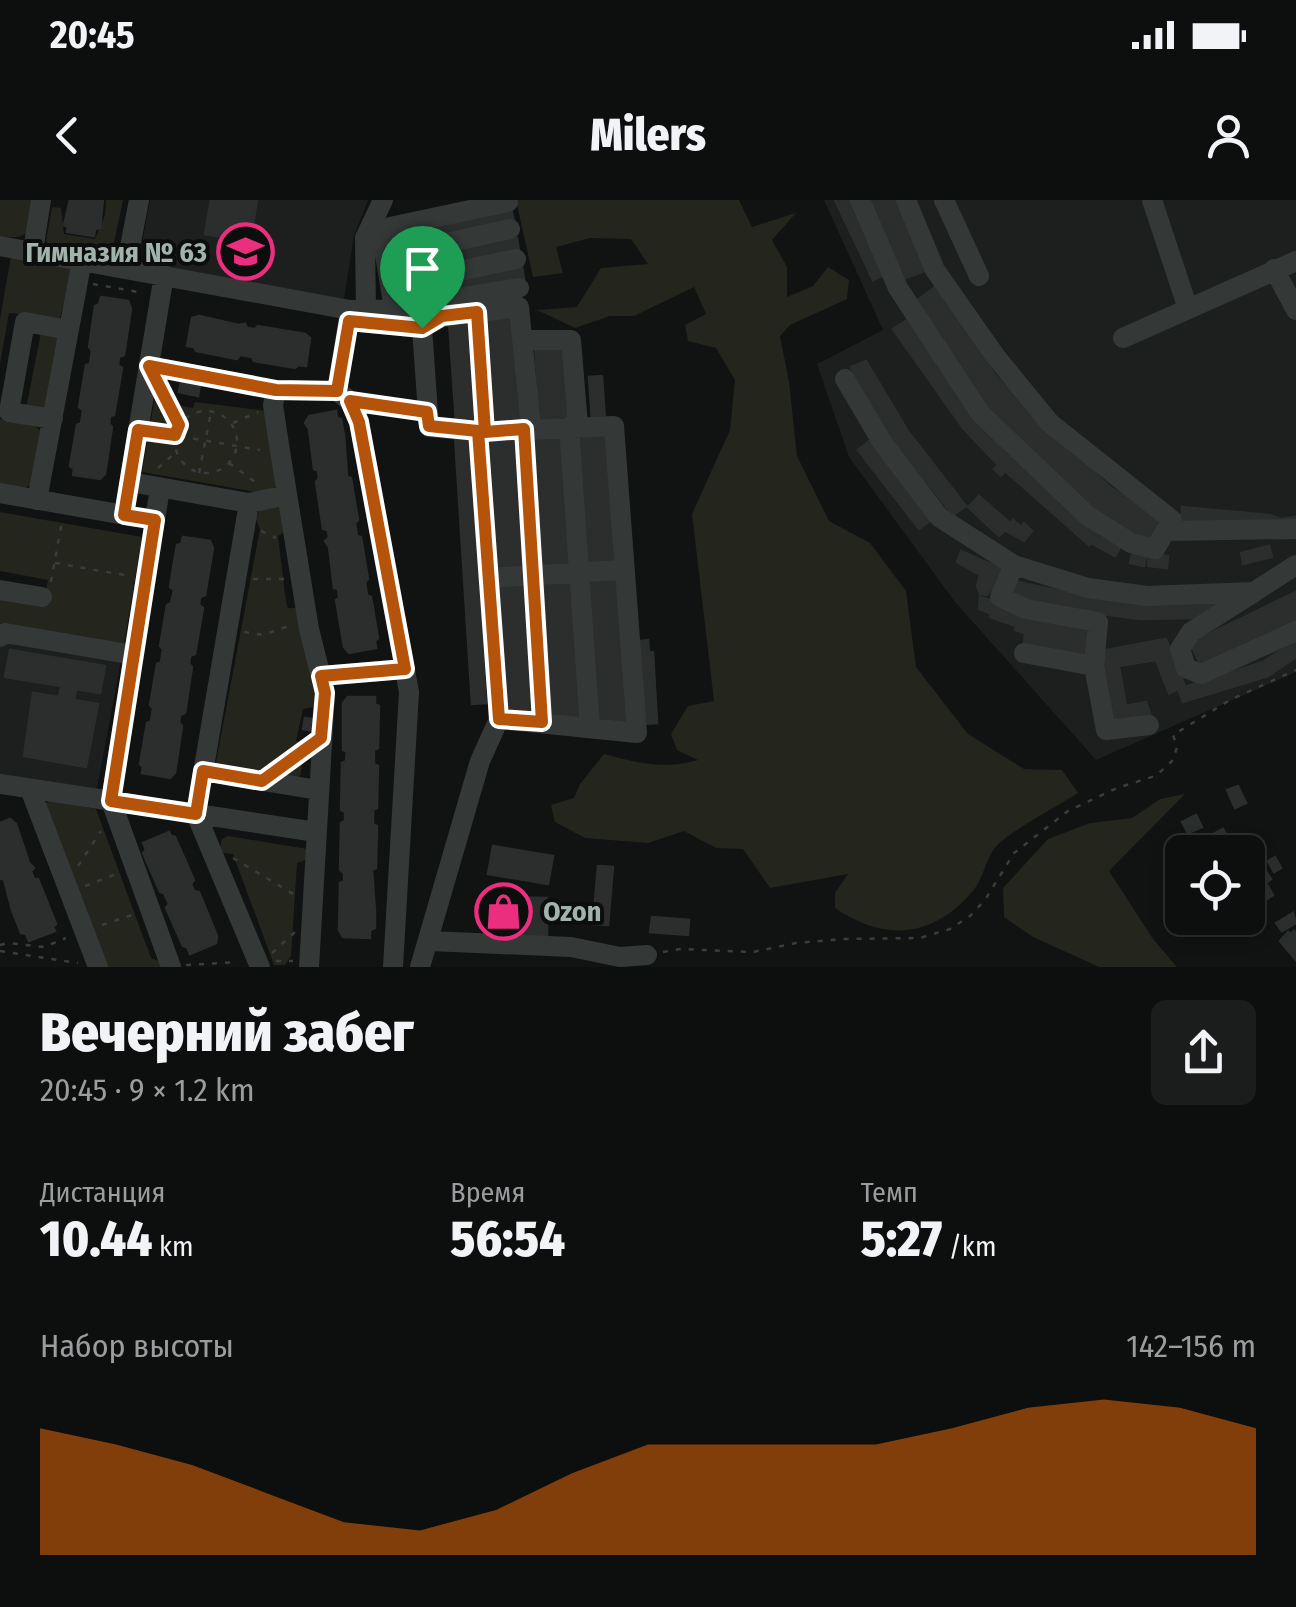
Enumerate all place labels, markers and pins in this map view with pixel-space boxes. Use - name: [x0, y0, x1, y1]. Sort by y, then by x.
- school or university icon: Гимназия № 63: [216, 222, 276, 282]
- pin: [380, 226, 465, 329]
- place label: Гимназия № 63: [26, 236, 207, 269]
- shop icon: Ozon: [474, 881, 534, 941]
- place label: Ozon: [543, 895, 601, 928]

